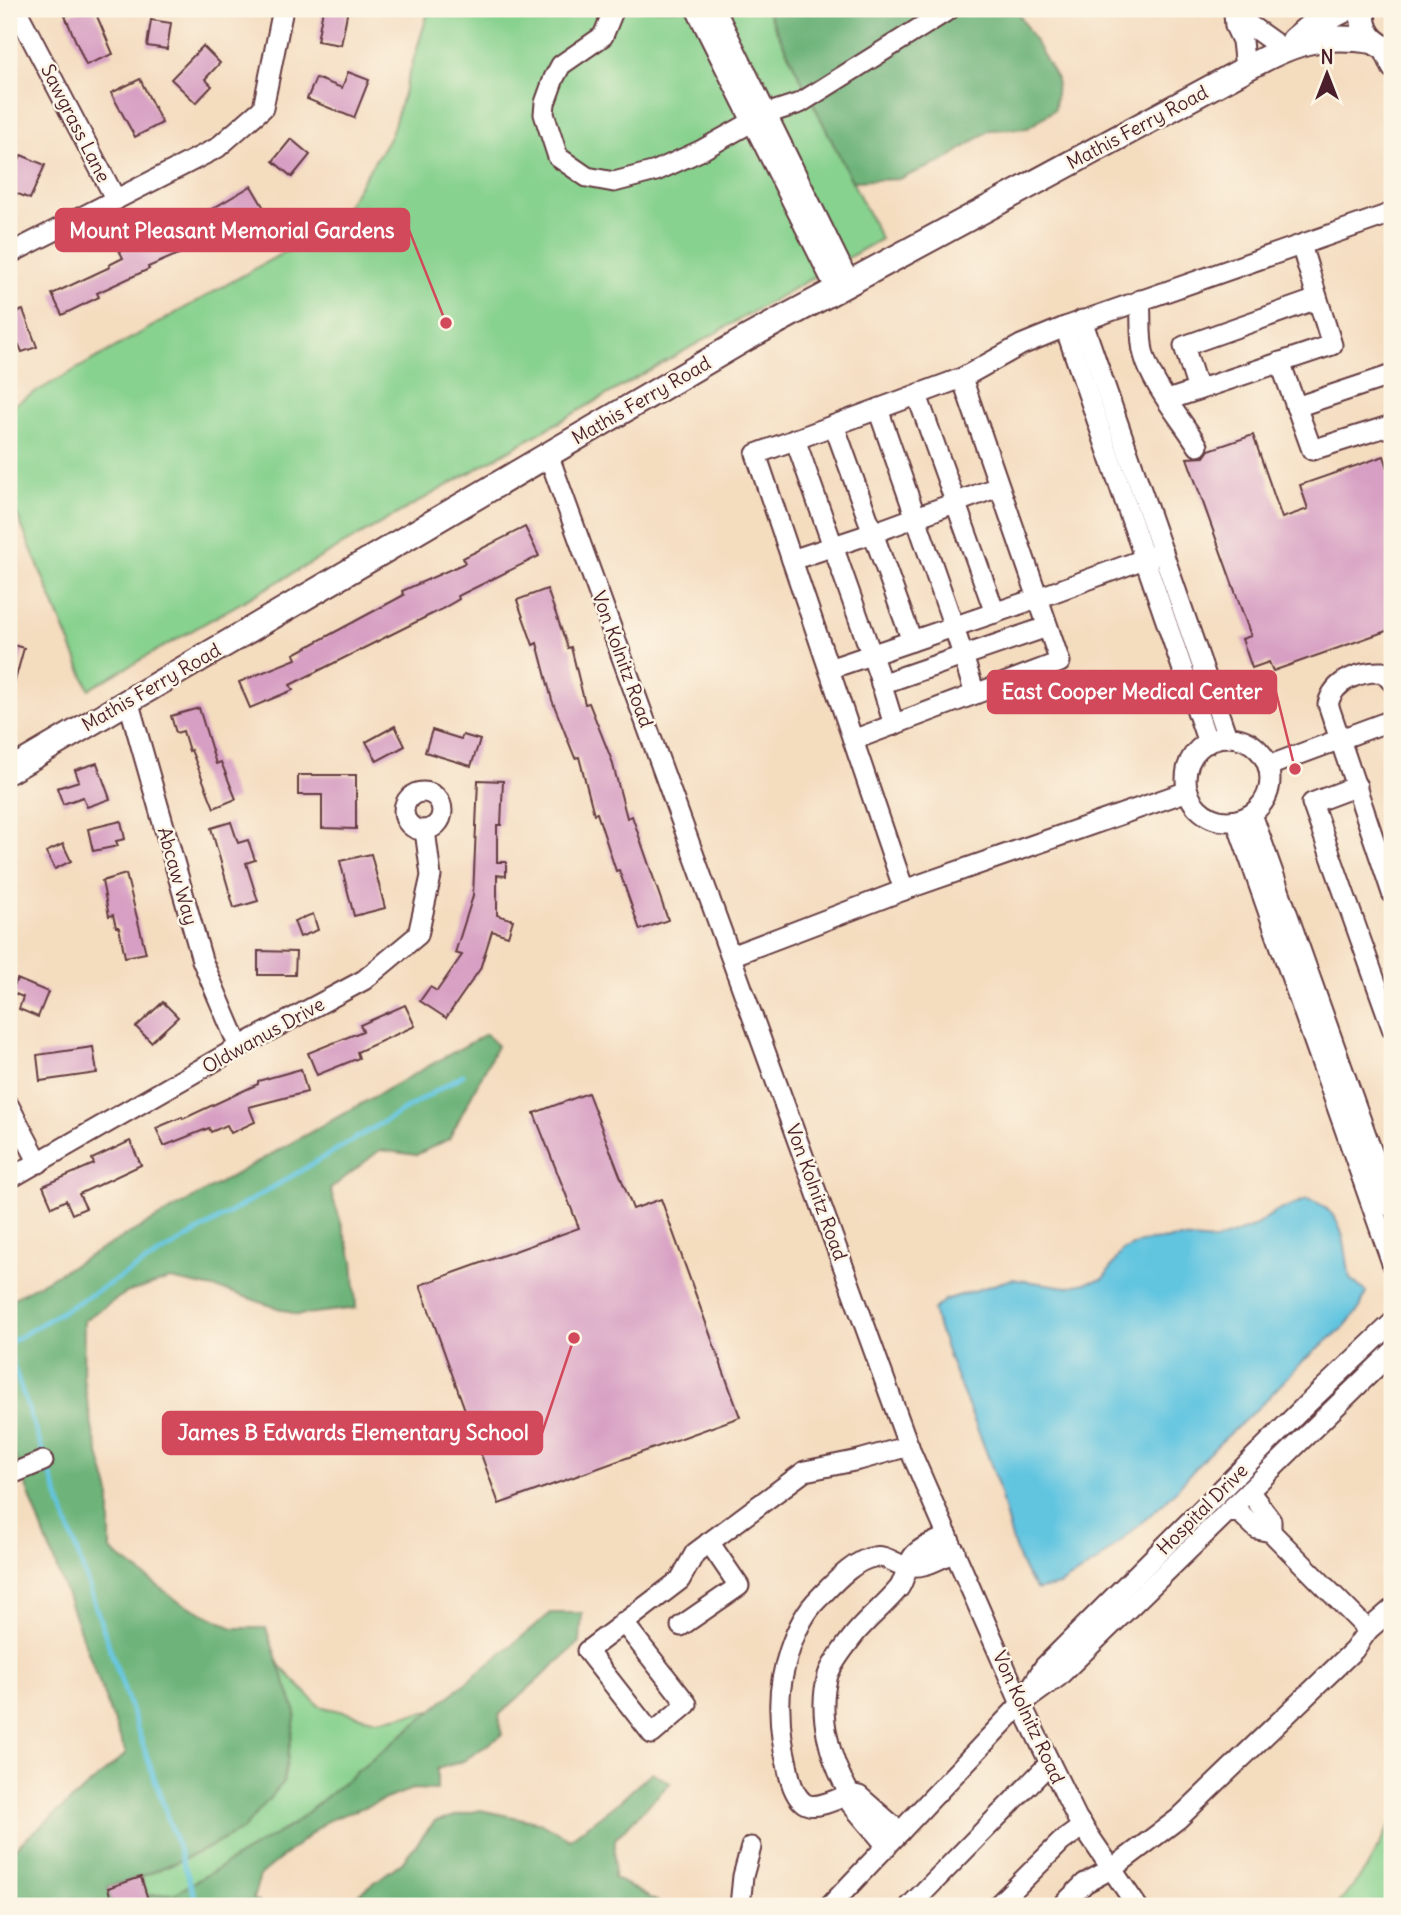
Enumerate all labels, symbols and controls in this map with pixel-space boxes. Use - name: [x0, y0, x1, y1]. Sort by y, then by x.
- north arrow: [1292, 38, 1362, 108]
- text: N: [1320, 45, 1334, 69]
- street label: Sawgrass Lane: [36, 60, 116, 186]
- street label: Mathis Ferry Road: [1062, 80, 1212, 174]
- callout: Mount Pleasant Memorial Gardens: [56, 209, 409, 251]
- text: Mount Pleasant Memorial Gardens: [69, 217, 395, 244]
- street label: Mathis Ferry Road: [567, 351, 715, 449]
- street label: Von Kolnitz Road: [587, 587, 659, 731]
- street label: Mathis Ferry Road: [77, 638, 225, 736]
- callout: East Cooper Medical Center: [988, 671, 1276, 713]
- text: East Cooper Medical Center: [1002, 678, 1263, 705]
- street label: Abcaw Way: [153, 824, 203, 928]
- street label: Oldwanus Drive: [198, 992, 328, 1078]
- street label: Von Kolnitz Road: [781, 1120, 853, 1264]
- callout: James B Edwards Elementary School: [163, 1412, 542, 1454]
- text: James B Edwards Elementary School: [177, 1419, 529, 1446]
- street label: Hospital Drive: [1151, 1458, 1253, 1560]
- street label: Von Kolnitz Road: [988, 1647, 1070, 1787]

